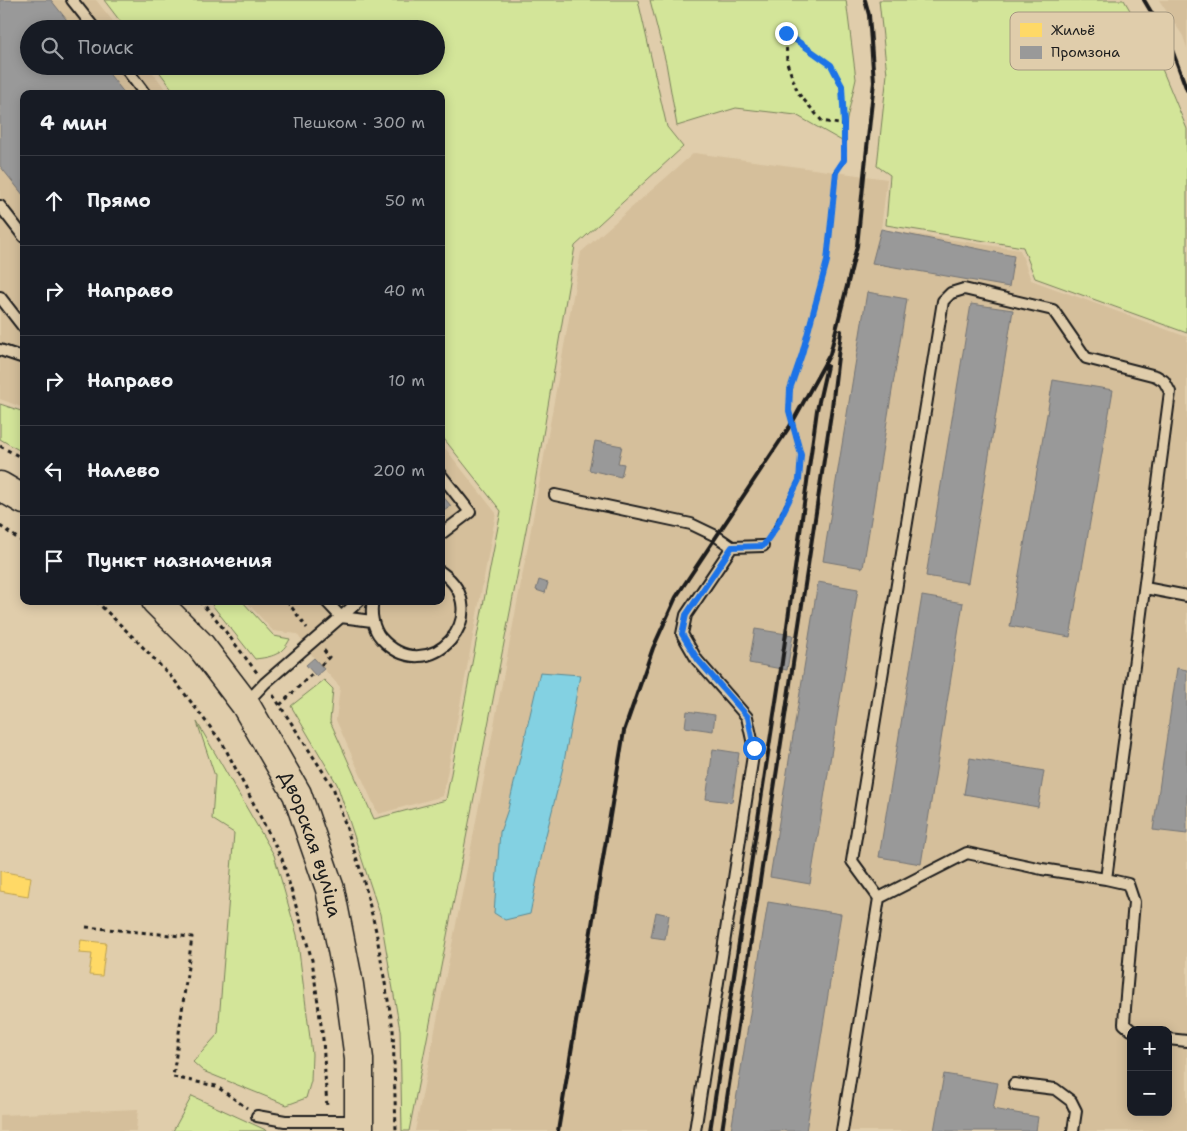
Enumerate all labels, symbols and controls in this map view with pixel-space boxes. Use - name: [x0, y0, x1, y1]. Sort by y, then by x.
- legend: [1010, 12, 1174, 70]
- search box: [20, 20, 445, 75]
- text: Жильё: [1051, 21, 1095, 39]
- route end: [775, 22, 798, 45]
- icon: search: [38, 34, 66, 62]
- text: Поиск: [78, 35, 133, 60]
- text: Промзона: [1051, 43, 1120, 61]
- text: 4 мин: [40, 109, 107, 137]
- text: Пешком · 300 m: [293, 112, 425, 133]
- icon: ahead: [40, 187, 68, 215]
- text: Прямо: [87, 188, 151, 213]
- text: 50 m: [385, 190, 425, 211]
- icon: right: [40, 277, 68, 305]
- text: Направо: [87, 278, 173, 303]
- text: 40 m: [383, 280, 425, 301]
- icon: right: [40, 367, 68, 395]
- text: Направо: [87, 368, 173, 393]
- text: 10 m: [388, 370, 425, 391]
- icon: left: [40, 457, 68, 485]
- text: Налево: [87, 458, 160, 483]
- text: 200 m: [373, 460, 425, 481]
- icon: arrive: [40, 547, 68, 575]
- text: Пункт назначения: [87, 548, 272, 573]
- route start: [743, 737, 766, 760]
- street label: Дворская вуліца: [273, 765, 348, 920]
- map controls: [1127, 1026, 1172, 1116]
- button: +: [1127, 1026, 1172, 1071]
- button: −: [1127, 1071, 1172, 1116]

